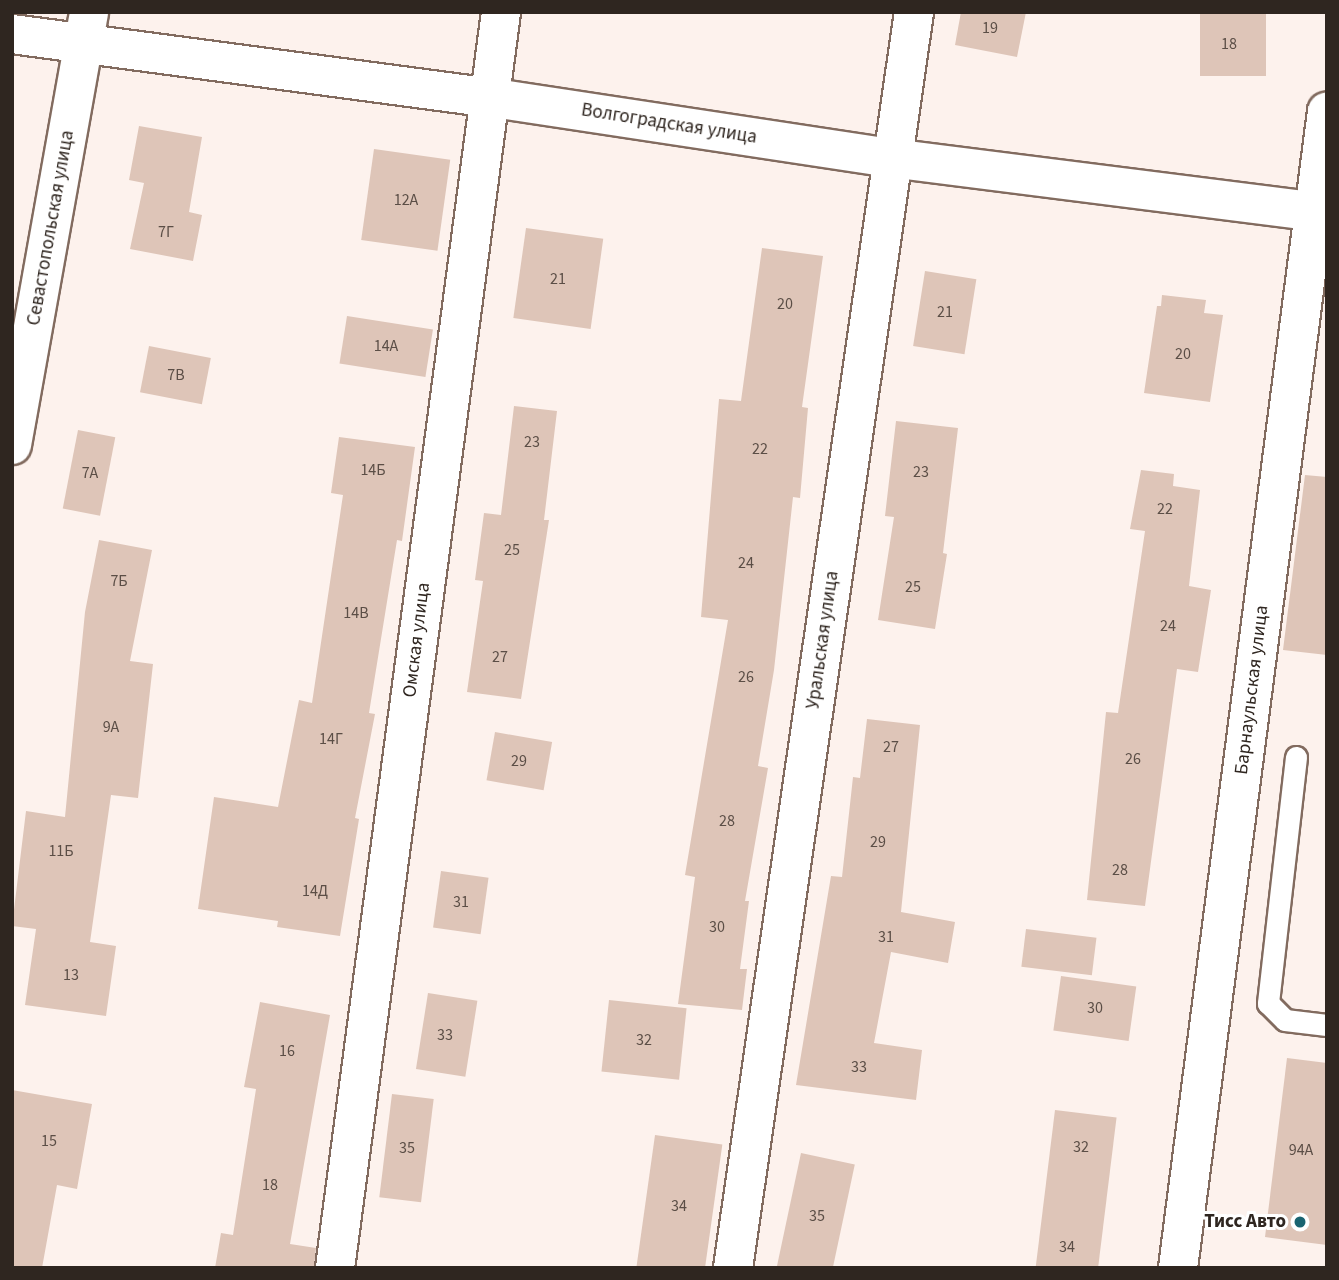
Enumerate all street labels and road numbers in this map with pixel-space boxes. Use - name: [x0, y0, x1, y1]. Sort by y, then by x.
- street label: Волгоградская улица: [580, 99, 758, 149]
- street label: Севастопольская улица: [23, 129, 79, 327]
- street label: Уральская улица: [802, 569, 844, 711]
- street label: Омская улица: [399, 581, 435, 699]
- street label: Барнаульская улица: [1230, 604, 1274, 776]

